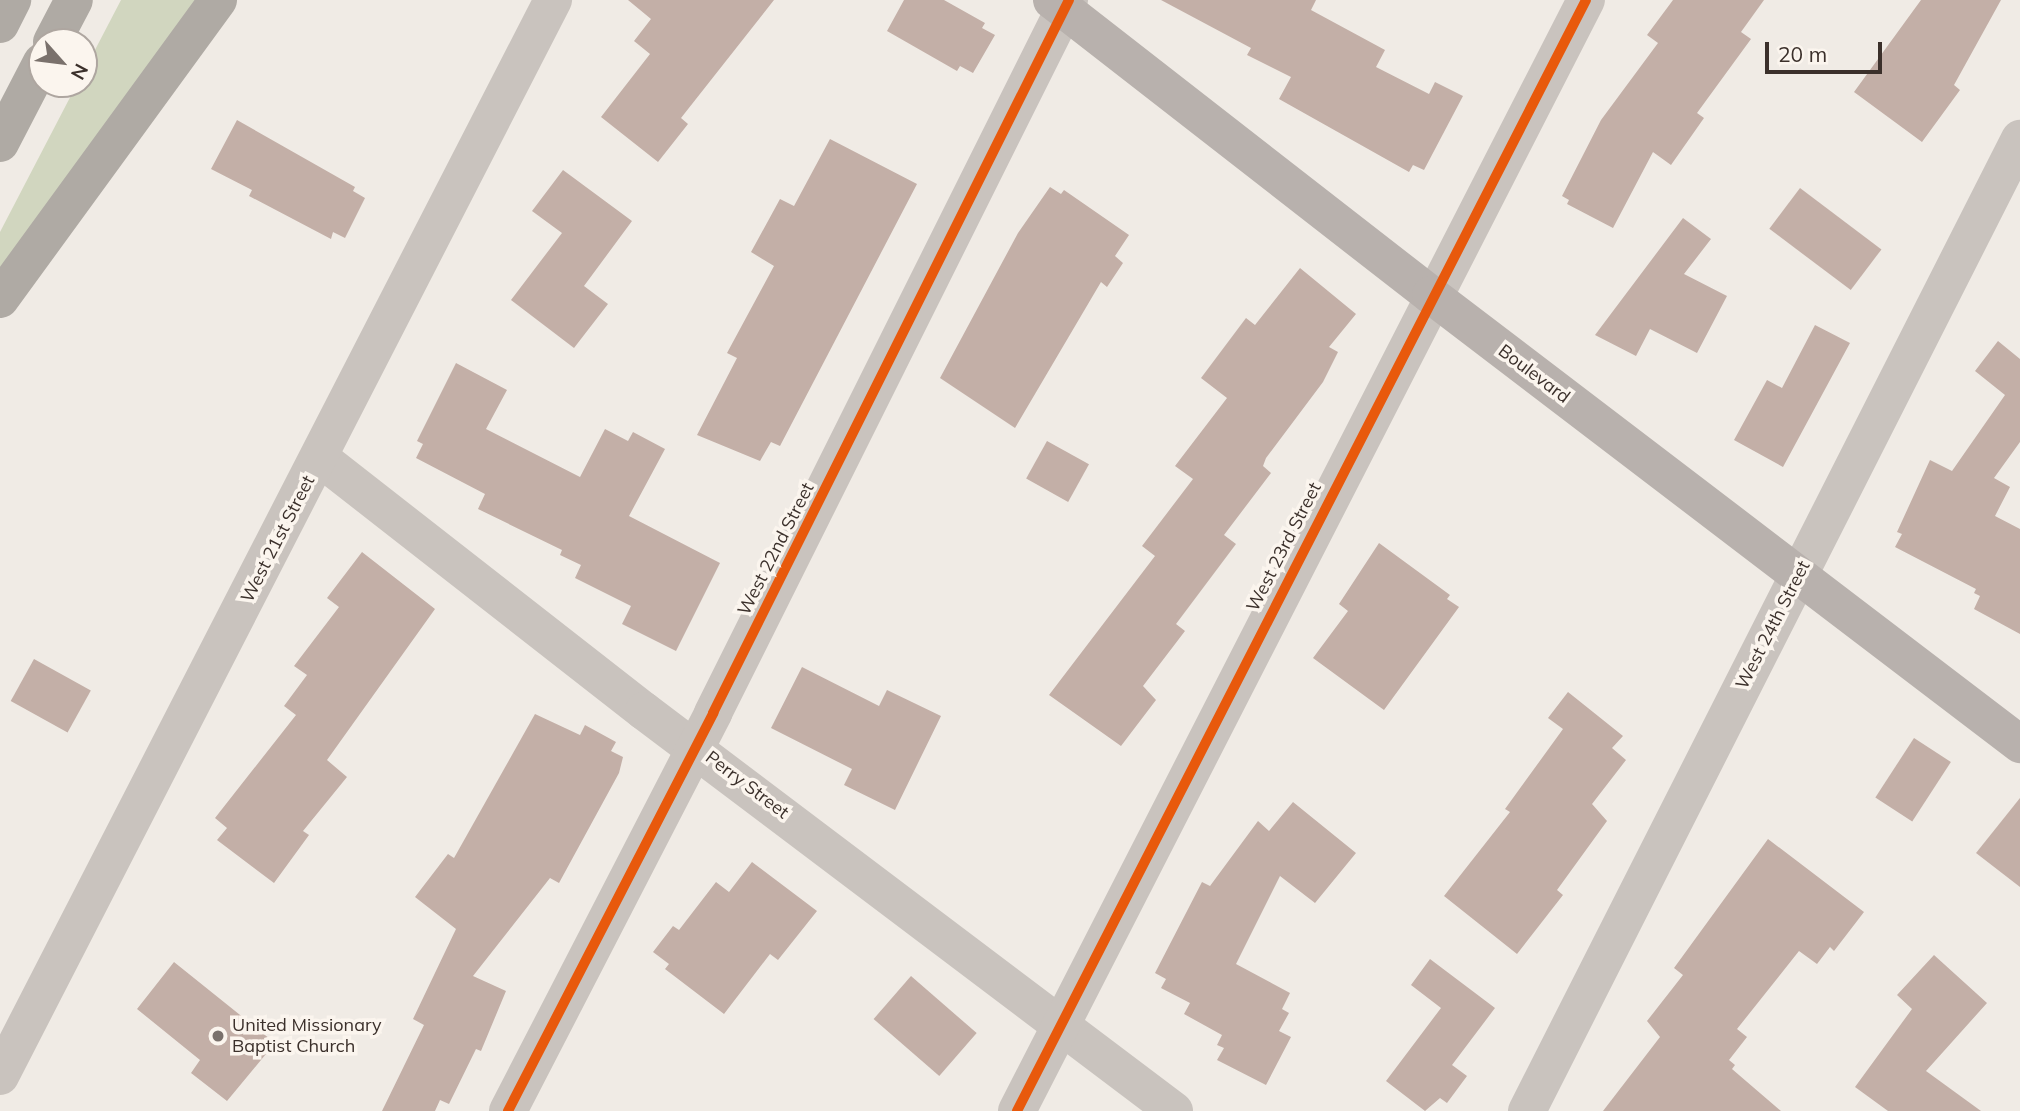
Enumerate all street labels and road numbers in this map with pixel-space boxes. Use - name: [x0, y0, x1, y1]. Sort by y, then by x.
- street label: Boulevard: [1494, 340, 1574, 408]
- street label: West 21st Street: [237, 472, 319, 606]
- street label: West 22nd Street: [733, 479, 819, 619]
- street label: West 23rd Street: [1242, 479, 1326, 615]
- street label: West 24th Street: [1731, 557, 1815, 693]
- street label: Perry Street: [701, 747, 793, 823]

